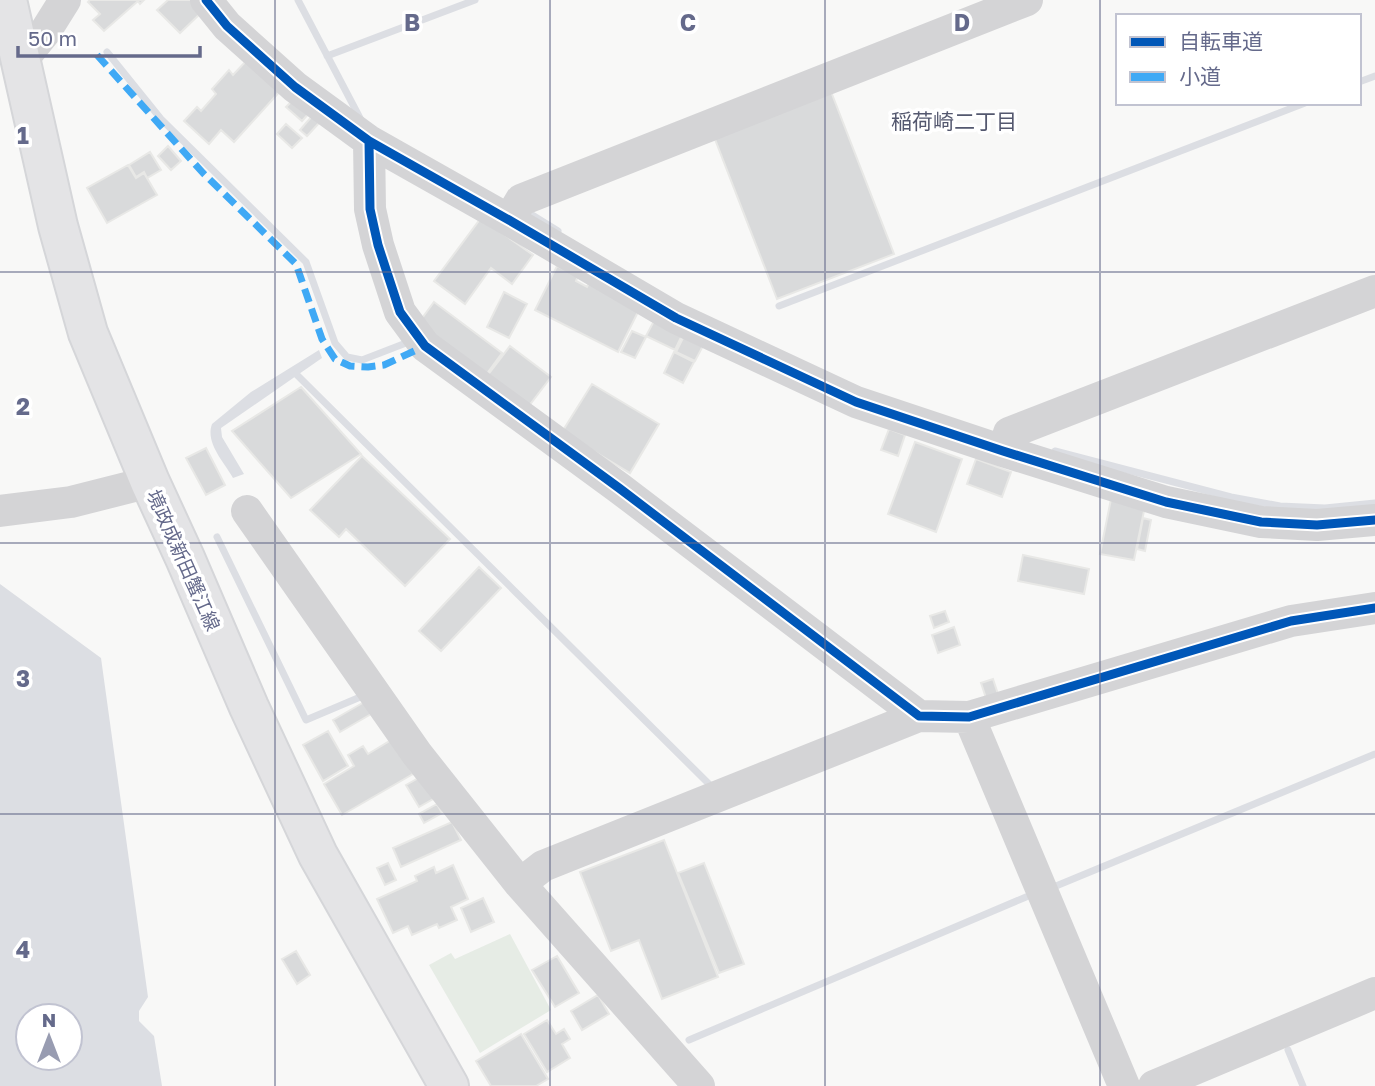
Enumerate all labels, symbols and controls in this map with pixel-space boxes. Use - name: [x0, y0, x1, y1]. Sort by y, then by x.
- text: B: [404, 8, 420, 36]
- text: C: [680, 8, 696, 36]
- text: D: [954, 8, 970, 36]
- scale bar: [18, 14, 200, 58]
- legend: [1116, 14, 1361, 105]
- text: 50 m: [28, 25, 77, 51]
- text: 自転車道: [1179, 28, 1263, 54]
- text: 小道: [1179, 63, 1221, 89]
- district label: 稲荷崎二丁目: [891, 108, 1017, 134]
- text: 1: [17, 121, 29, 149]
- text: 2: [16, 392, 30, 420]
- street label: 境政成新田蟹江線: [143, 486, 225, 634]
- text: 3: [16, 664, 30, 692]
- text: 4: [16, 935, 30, 963]
- north arrow: [14, 1002, 84, 1072]
- text: N: [42, 1008, 56, 1031]

